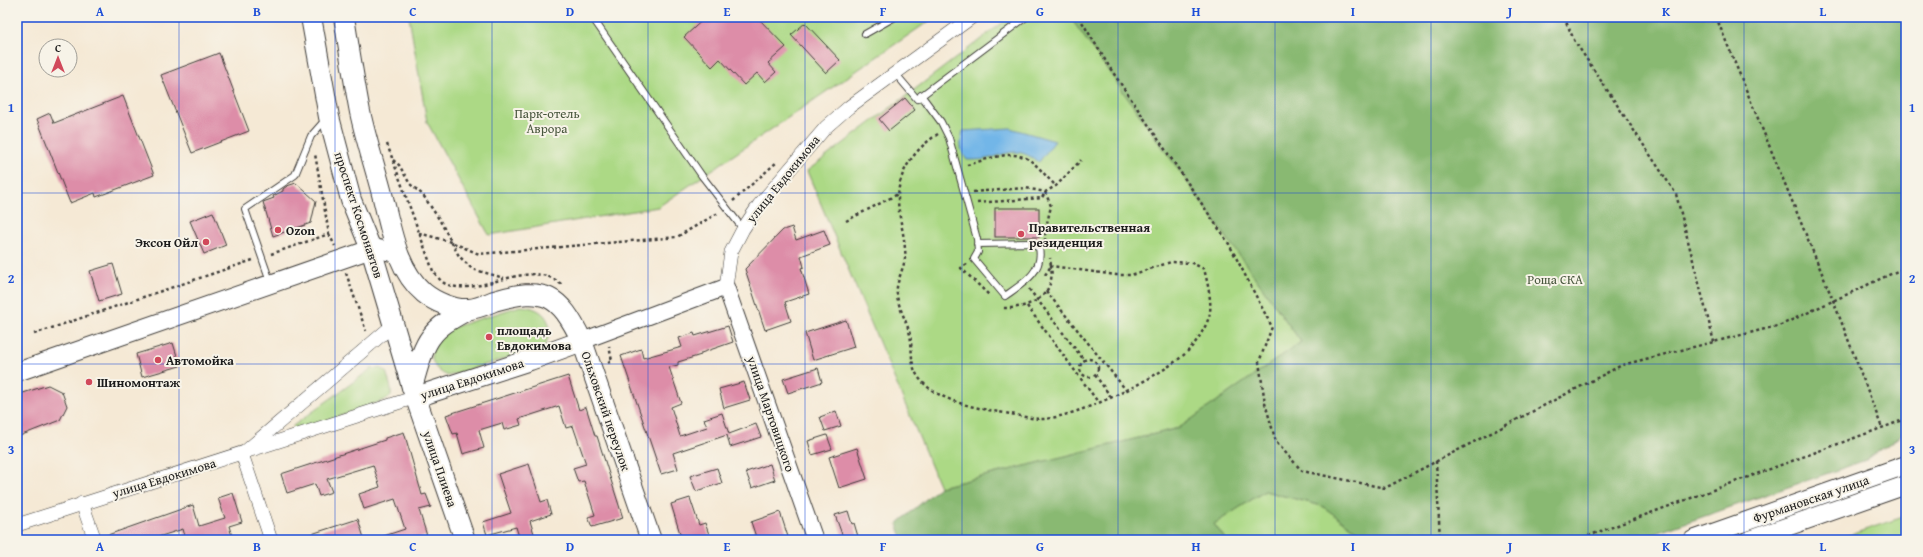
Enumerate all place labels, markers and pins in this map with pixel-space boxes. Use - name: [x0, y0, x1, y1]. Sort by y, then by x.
- place label: Правительственная резиденция: [1029, 218, 1150, 252]
- place label: Ozon: [286, 221, 315, 240]
- marker: Ozon: [273, 225, 283, 235]
- marker: Правительственная резиденция: [1016, 229, 1026, 239]
- place label: Эксон Ойл: [135, 233, 198, 252]
- marker: Эксон Ойл: [201, 237, 211, 247]
- place label: площадь Евдокимова: [497, 321, 572, 355]
- marker: площадь Евдокимова: [484, 332, 494, 342]
- place label: Автомойка: [166, 351, 234, 370]
- marker: Автомойка: [153, 355, 163, 365]
- place label: Шиномонтаж: [97, 373, 181, 392]
- marker: Шиномонтаж: [84, 377, 94, 387]

